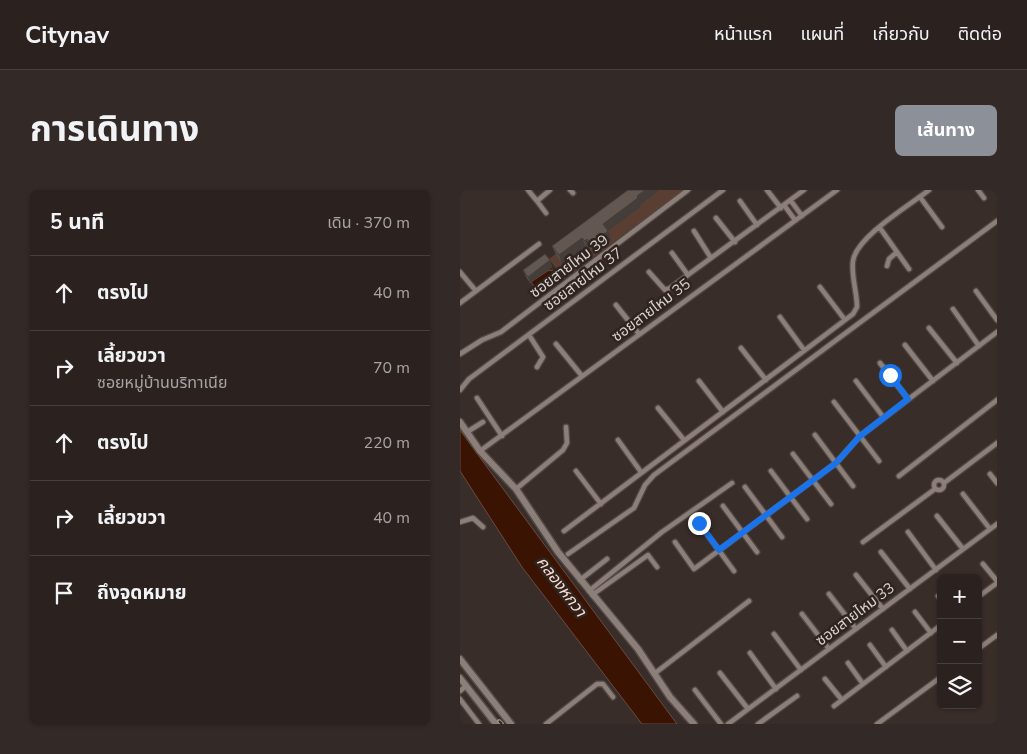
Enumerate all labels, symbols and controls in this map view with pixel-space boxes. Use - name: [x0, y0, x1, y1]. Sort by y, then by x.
- text: Citynav: [25, 19, 109, 51]
- text: หน้าแรก: [714, 22, 772, 46]
- text: แผนที่: [800, 22, 844, 46]
- text: เกี่ยวกับ: [872, 22, 930, 46]
- text: ติดต่อ: [958, 22, 1002, 46]
- button: เส้นทาง: [895, 105, 997, 156]
- text: การเดินทาง: [30, 106, 199, 153]
- text: 5 นาที: [50, 208, 105, 236]
- text: เดิน · 370 m: [327, 212, 410, 234]
- street label: ซอยสายไหม 39: [525, 230, 613, 302]
- street label: ซอยสายไหม 37: [539, 243, 627, 315]
- street label: ซอยสายไหม 35: [607, 274, 695, 346]
- icon: ahead: [50, 279, 78, 307]
- text: ตรงไป: [97, 280, 149, 306]
- text: 40 m: [373, 282, 410, 304]
- text: เลี้ยวขวา: [97, 343, 166, 369]
- icon: right: [50, 354, 78, 382]
- text: 70 m: [373, 357, 410, 379]
- route start: [879, 364, 902, 387]
- text: ซอยหมู่บ้านบริทาเนีย: [97, 372, 227, 394]
- icon: ahead: [50, 429, 78, 457]
- text: ตรงไป: [97, 430, 149, 456]
- text: 220 m: [363, 432, 410, 454]
- icon: right: [50, 504, 78, 532]
- text: เลี้ยวขวา: [97, 505, 166, 531]
- text: 40 m: [373, 507, 410, 529]
- route end: [688, 512, 711, 535]
- water label: คลองหกวา: [531, 552, 592, 622]
- map controls: [937, 574, 982, 709]
- button: +: [937, 574, 982, 619]
- street label: ซอยสายไหม 33: [811, 578, 899, 650]
- icon: arrive: [50, 579, 78, 607]
- text: ถึงจุดหมาย: [97, 580, 187, 606]
- button: −: [937, 619, 982, 664]
- button: layers: [937, 664, 982, 709]

